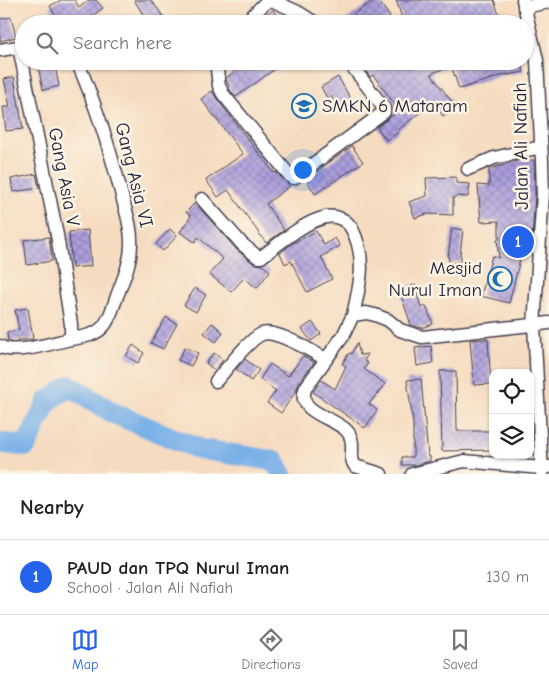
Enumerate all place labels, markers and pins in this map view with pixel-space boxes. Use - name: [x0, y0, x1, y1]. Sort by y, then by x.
- school or university icon: SMKN 6 Mataram: [291, 93, 317, 119]
- place label: SMKN 6 Mataram: [322, 95, 468, 117]
- pin: 1: [502, 223, 534, 261]
- place label: Mesjid Nurul Iman: [389, 257, 482, 301]
- mosque icon: Mesjid Nurul Iman: [487, 266, 513, 292]

